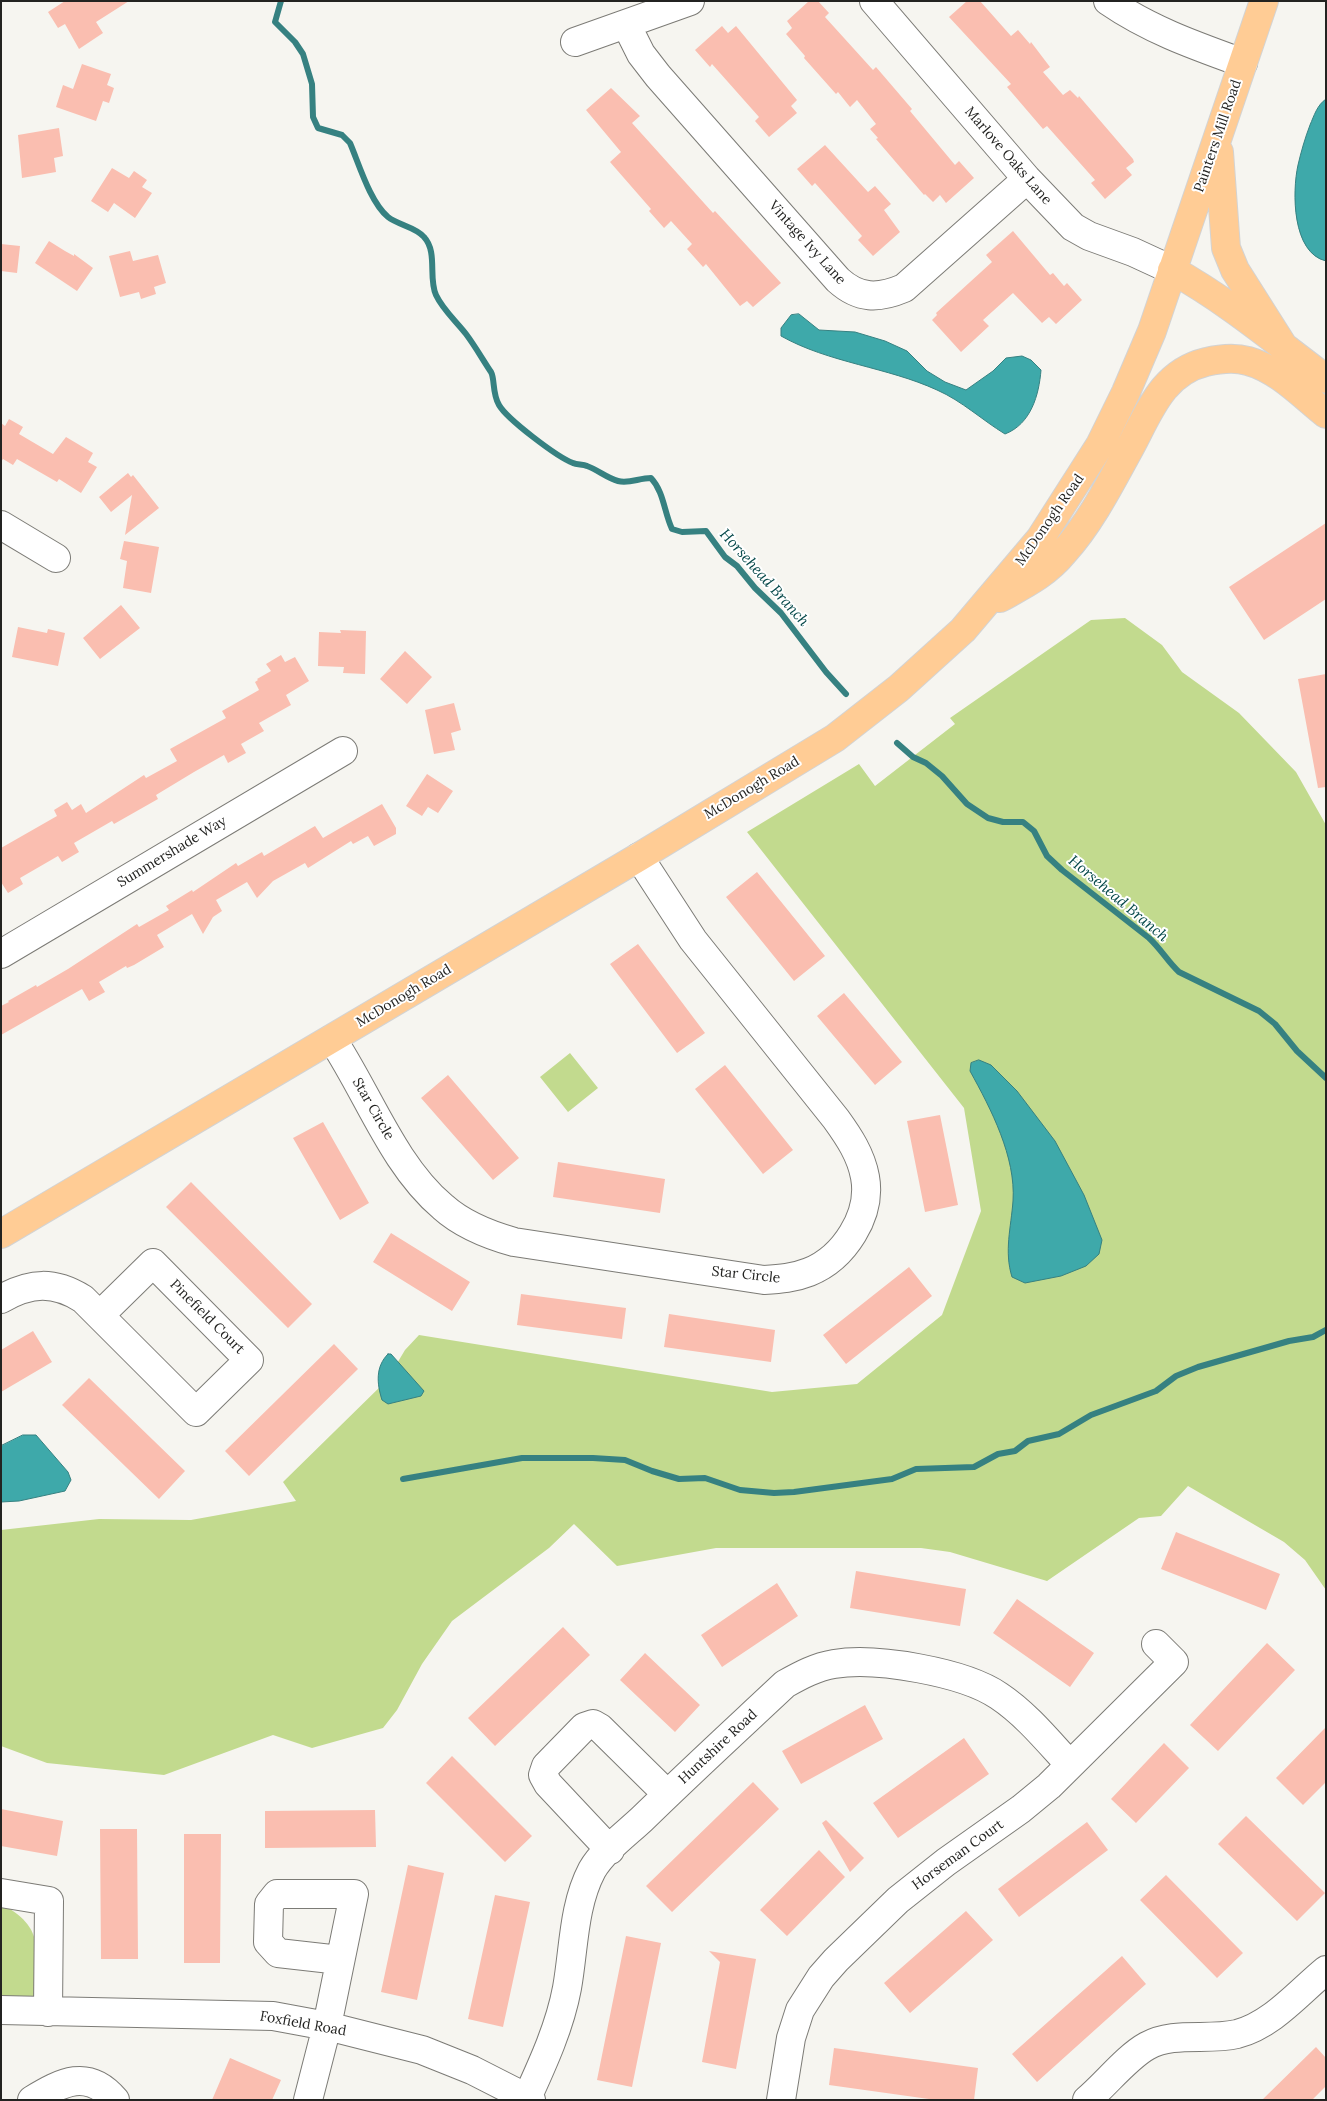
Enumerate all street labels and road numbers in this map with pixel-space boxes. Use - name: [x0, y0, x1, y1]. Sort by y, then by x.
- street label: Painters Mill Road: [1191, 78, 1245, 194]
- street label: Marlove Oaks Lane: [961, 104, 1055, 208]
- street label: Vintage Ivy Lane: [765, 198, 849, 288]
- street label: McDonogh Road: [1012, 471, 1088, 569]
- street label: McDonogh Road: [701, 753, 803, 823]
- street label: Summershade Way: [114, 813, 230, 891]
- street label: McDonogh Road: [353, 961, 455, 1031]
- street label: Star Circle: [349, 1075, 397, 1143]
- street label: Star Circle: [711, 1263, 781, 1287]
- street label: Pinefield Court: [166, 1276, 248, 1358]
- street label: Huntshire Road: [675, 1706, 761, 1788]
- street label: Horseman Court: [909, 1816, 1007, 1894]
- street label: Foxfield Road: [258, 2008, 348, 2040]

